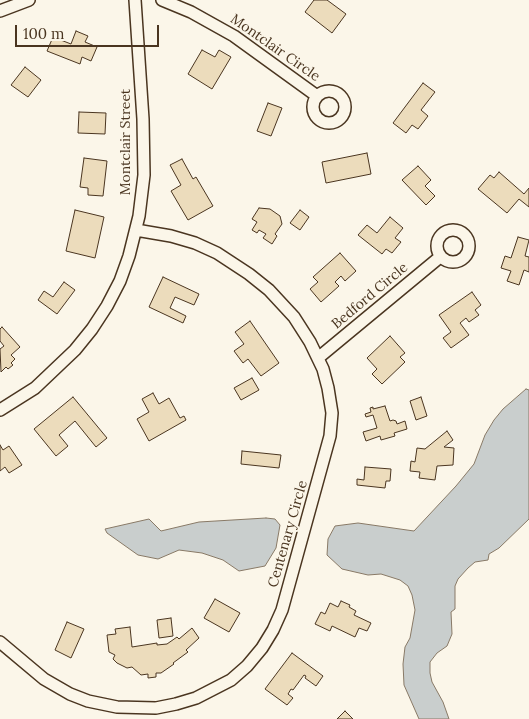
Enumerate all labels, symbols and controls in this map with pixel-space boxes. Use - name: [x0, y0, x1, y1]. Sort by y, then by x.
- street label: Montclair Circle: [227, 11, 323, 85]
- scale bar: [18, 15, 161, 47]
- text: 100 m: [23, 24, 64, 43]
- street label: Montclair Street: [118, 89, 134, 195]
- street label: Bedford Circle: [329, 259, 411, 333]
- street label: Centenary Circle: [265, 479, 311, 589]

